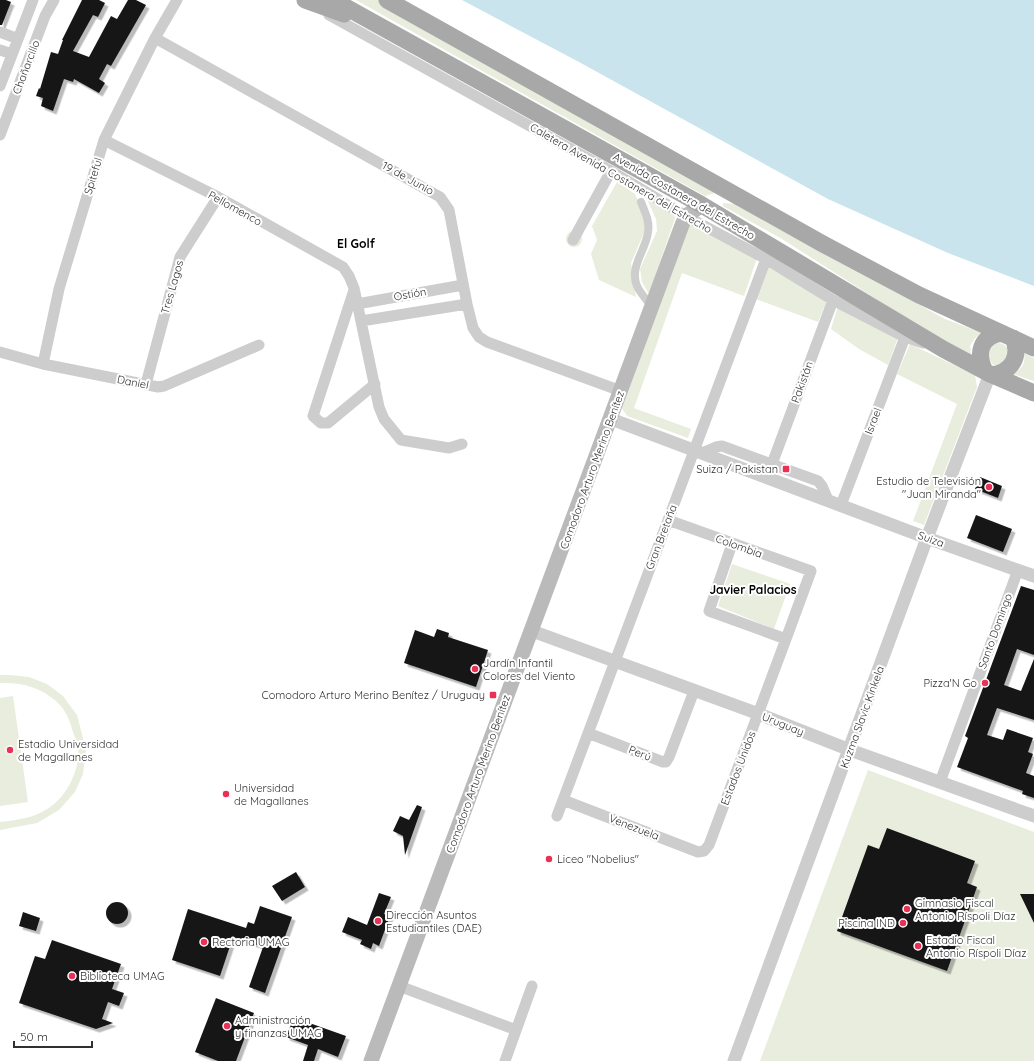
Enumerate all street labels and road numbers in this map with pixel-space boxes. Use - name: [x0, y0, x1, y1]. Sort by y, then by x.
- street label: Chañarcillo: [9, 38, 43, 96]
- street label: Caletera Avenida Costanera del Estrecho: [528, 120, 714, 236]
- street label: Avenida Costanera del Estrecho: [611, 150, 757, 242]
- street label: Spiteful: [81, 156, 105, 196]
- street label: 19 de Junio: [380, 158, 437, 198]
- street label: Pellomenco: [206, 188, 265, 229]
- street label: Tres Lagos: [158, 258, 186, 316]
- street label: Ostión: [393, 284, 427, 304]
- street label: Pakistán: [788, 359, 816, 405]
- street label: Daniel: [116, 372, 150, 392]
- street label: Comodoro Arturo Merino Benítez: [557, 389, 627, 551]
- street label: Israel: [862, 406, 884, 436]
- street label: Gran Bretaña: [642, 502, 680, 572]
- street label: Suiza: [916, 528, 946, 550]
- street label: Colombia: [714, 531, 764, 561]
- street label: Santo Domingo: [975, 591, 1015, 671]
- street label: Kuzma Slavic Kinkela: [837, 664, 887, 770]
- street label: Comodoro Arturo Merino Benítez: [443, 693, 513, 855]
- street label: Uruguay: [760, 709, 806, 739]
- street label: Estados Unidos: [717, 729, 759, 807]
- street label: Perú: [627, 742, 653, 764]
- street label: Venezuela: [607, 811, 661, 843]

